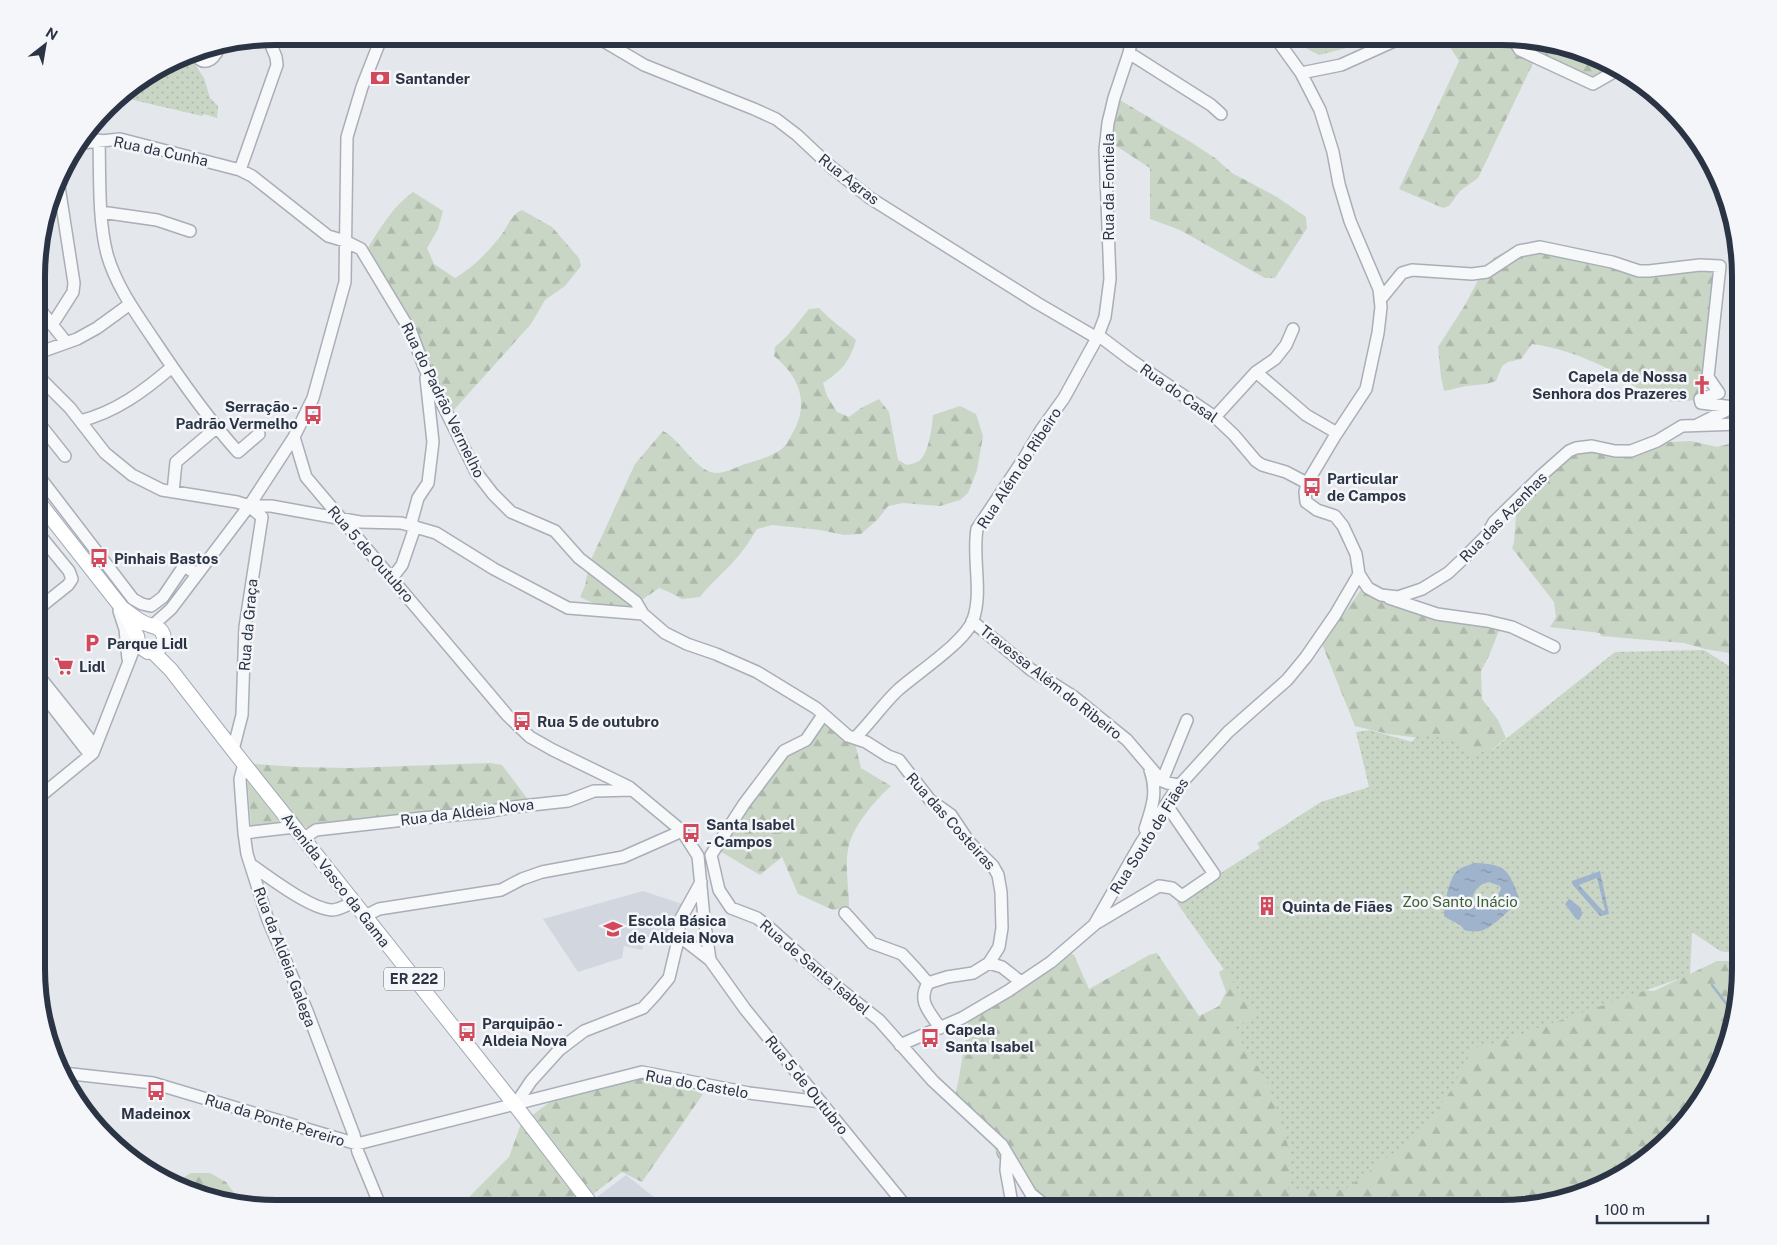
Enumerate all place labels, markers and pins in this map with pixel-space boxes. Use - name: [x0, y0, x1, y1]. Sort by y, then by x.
- bank icon: Santander: [369, 67, 391, 89]
- place label: Santander: [395, 70, 470, 87]
- place label: Capela de Nossa Senhora dos Prazeres: [1532, 368, 1687, 402]
- church icon: Capela de Nossa Senhora dos Prazeres: [1691, 374, 1713, 396]
- place label: Serração - Padrão Vermelho: [176, 398, 298, 432]
- bus stop icon: Serração - Padrão Vermelho: [302, 404, 324, 426]
- place label: Particular de Campos: [1327, 470, 1406, 504]
- bus stop icon: Particular de Campos: [1301, 476, 1323, 498]
- bus stop icon: Pinhais Bastos: [88, 547, 110, 569]
- place label: Pinhais Bastos: [114, 550, 218, 567]
- parking icon: Parque Lidl: [81, 632, 103, 654]
- place label: Parque Lidl: [107, 635, 188, 652]
- supermarket icon: Lidl: [53, 655, 75, 677]
- place label: Lidl: [79, 658, 106, 675]
- bus stop icon: Rua 5 de outubro: [511, 710, 533, 732]
- place label: Rua 5 de outubro: [537, 713, 660, 730]
- place label: Santa Isabel - Campos: [706, 816, 795, 850]
- bus stop icon: Santa Isabel - Campos: [680, 822, 702, 844]
- building icon: Quinta de Fiães: [1256, 895, 1278, 917]
- place label: Quinta de Fiães: [1282, 898, 1393, 915]
- place label: Escola Básica de Aldeia Nova: [628, 912, 734, 946]
- school or university icon: Escola Básica de Aldeia Nova: [602, 918, 624, 940]
- place label: Parquipão - Aldeia Nova: [482, 1015, 567, 1049]
- bus stop icon: Parquipão - Aldeia Nova: [456, 1021, 478, 1043]
- place label: Capela Santa Isabel: [945, 1021, 1034, 1055]
- bus stop icon: Capela Santa Isabel: [919, 1027, 941, 1049]
- bus stop icon: Madeinox: [145, 1080, 167, 1102]
- place label: Madeinox: [121, 1105, 191, 1122]

